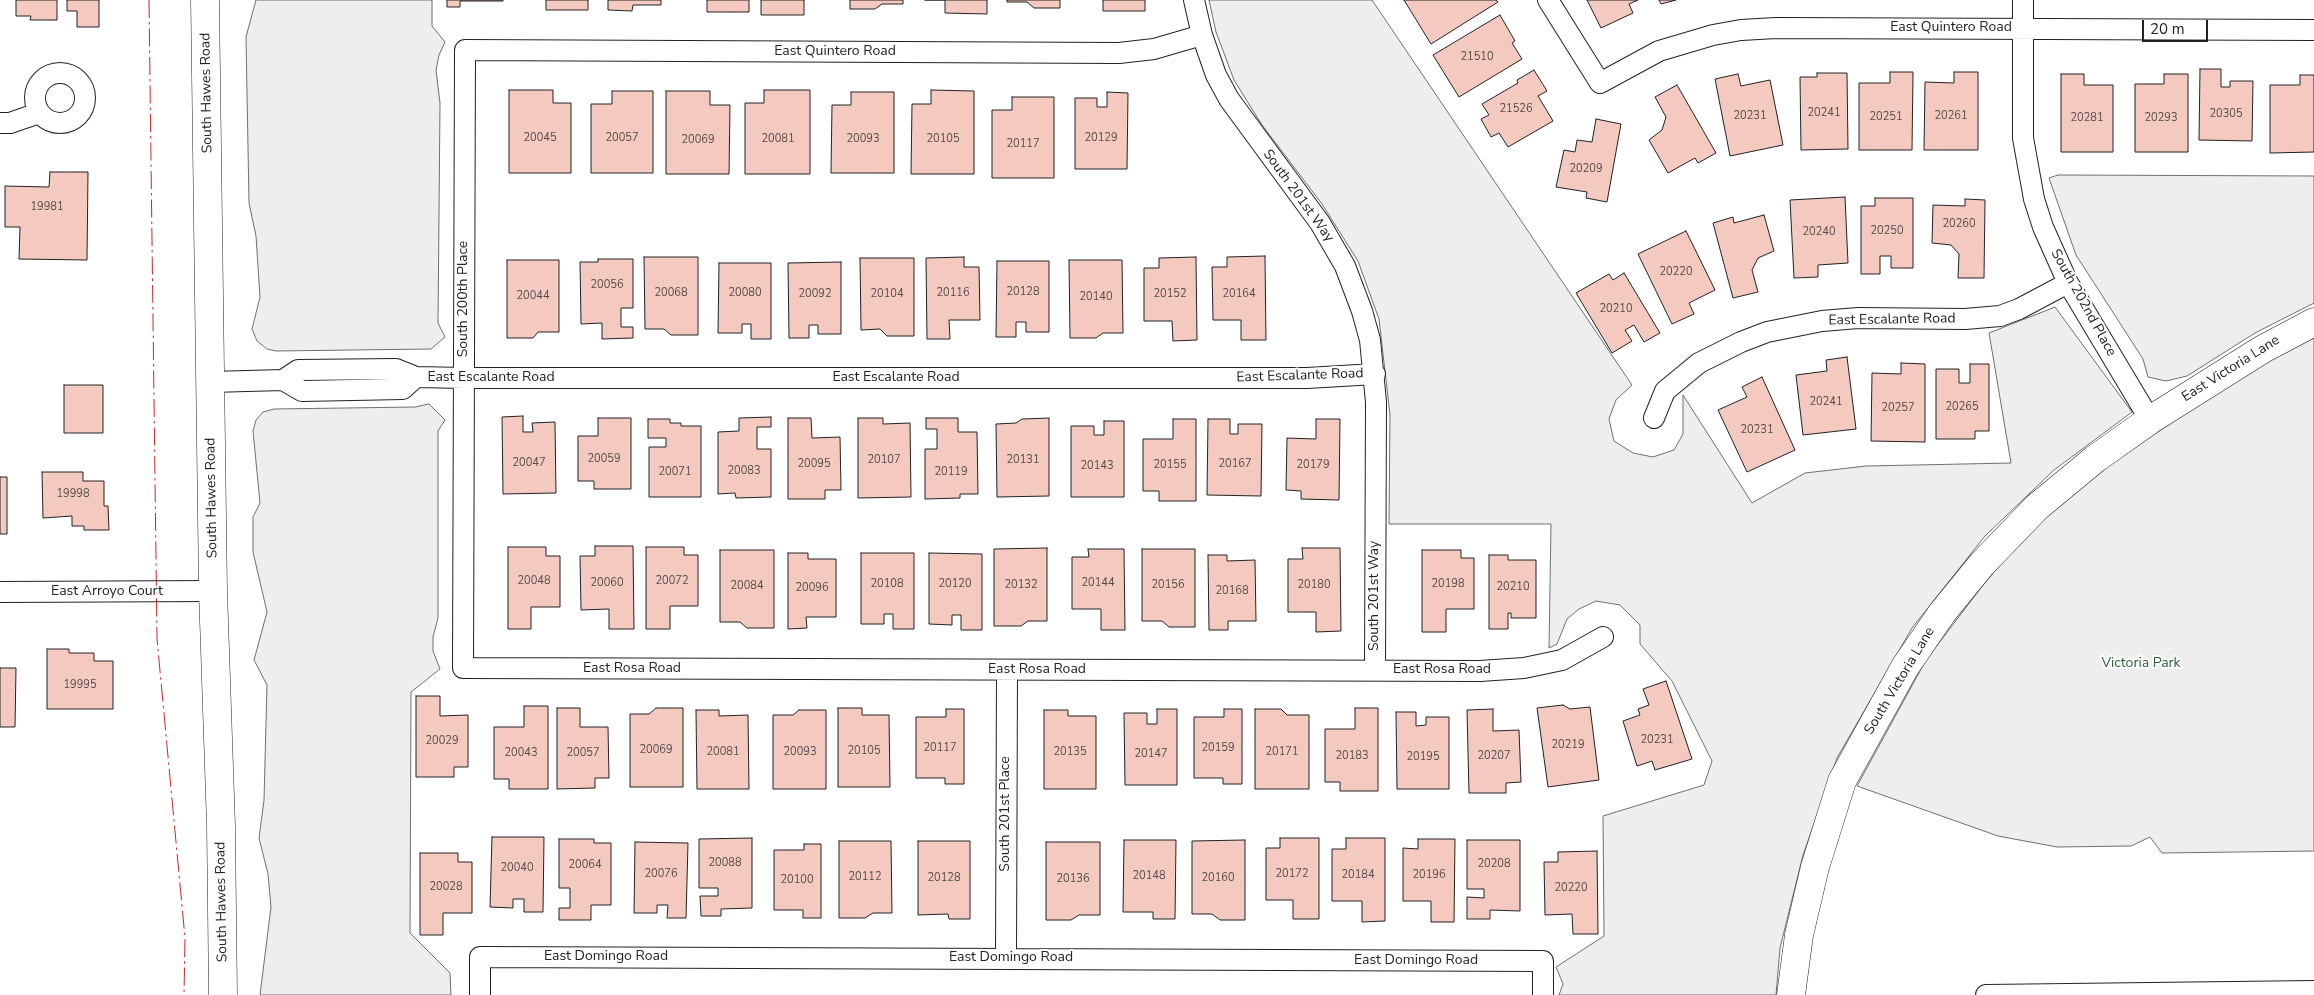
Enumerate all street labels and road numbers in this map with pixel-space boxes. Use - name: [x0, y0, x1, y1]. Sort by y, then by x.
- street label: East Quintero Road: [1890, 20, 2012, 36]
- street label: South Hawes Road: [198, 32, 216, 154]
- street label: East Quintero Road: [774, 44, 896, 60]
- street label: South 201st Way: [1259, 146, 1337, 246]
- street label: South 200th Place: [456, 241, 472, 357]
- street label: South 202nd Place: [2047, 247, 2119, 359]
- street label: East Escalante Road: [1828, 310, 1956, 330]
- street label: East Victoria Lane: [2179, 332, 2283, 406]
- street label: East Escalante Road: [1236, 365, 1364, 387]
- street label: East Escalante Road: [427, 370, 555, 386]
- street label: East Escalante Road: [832, 370, 960, 386]
- street label: South Hawes Road: [203, 437, 221, 559]
- street label: South 201st Way: [1367, 541, 1383, 651]
- street label: East Arroyo Court: [51, 584, 163, 600]
- street label: South Victoria Lane: [1861, 624, 1939, 738]
- street label: East Rosa Road: [583, 661, 681, 677]
- street label: East Rosa Road: [988, 662, 1086, 678]
- street label: East Rosa Road: [1393, 662, 1491, 678]
- street label: South 201st Place: [998, 756, 1014, 872]
- street label: South Hawes Road: [213, 841, 231, 963]
- street label: East Domingo Road: [544, 949, 668, 965]
- street label: East Domingo Road: [949, 950, 1073, 966]
- street label: East Domingo Road: [1354, 953, 1478, 969]

